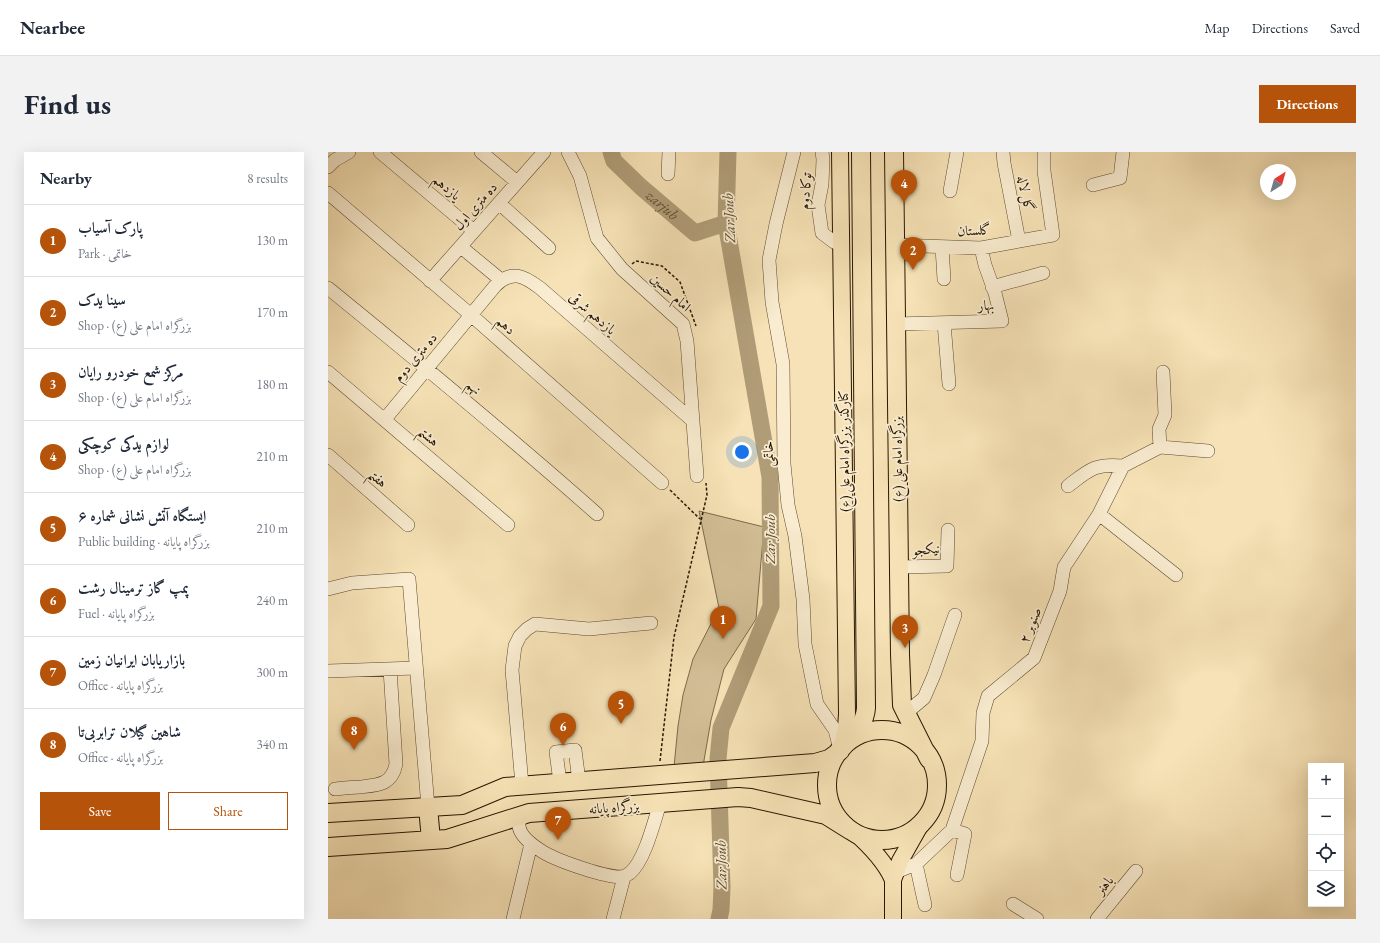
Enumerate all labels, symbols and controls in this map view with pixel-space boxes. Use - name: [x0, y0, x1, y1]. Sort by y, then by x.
- text: Nearbee: [20, 15, 85, 40]
- text: Map: [1204, 19, 1230, 37]
- text: Directions: [1252, 19, 1308, 37]
- text: Saved: [1330, 19, 1360, 37]
- button: Directions: [1259, 85, 1356, 123]
- text: Find us: [24, 86, 111, 122]
- north arrow: [1260, 164, 1296, 200]
- text: Nearby: [40, 167, 92, 189]
- text: 8 results: [247, 170, 288, 187]
- street label: یازدهم: [426, 170, 466, 209]
- pin: 4: [891, 170, 917, 203]
- street label: توکا دوم: [795, 171, 819, 211]
- street label: گل لاله: [1011, 173, 1039, 213]
- street label: ده متری اول: [449, 178, 501, 234]
- water label: zarjub: [643, 186, 683, 224]
- water label: Zar Joub: [718, 193, 739, 244]
- text: پارک آسیاب: [78, 218, 142, 237]
- street label: گلستان: [957, 220, 991, 240]
- text: 1: [50, 232, 56, 249]
- text: 130 m: [257, 232, 288, 249]
- pin: 2: [900, 237, 926, 270]
- text: Park · خاتمی: [78, 245, 132, 262]
- street label: امام حسین: [644, 269, 695, 318]
- street label: یازدهم شرقی: [562, 288, 621, 343]
- text: سینا یدک: [78, 290, 126, 309]
- street label: بهار: [976, 296, 994, 315]
- text: 2: [50, 304, 56, 321]
- text: 170 m: [257, 304, 288, 321]
- street label: دهم: [489, 312, 519, 342]
- text: Shop · بزرگراه امام علی (ع): [78, 317, 191, 334]
- street label: ده متری دوم: [389, 329, 444, 388]
- text: مرکز شمع خودرو رایان: [78, 362, 183, 381]
- street label: نهم: [459, 375, 485, 402]
- text: 3: [50, 376, 56, 393]
- text: 180 m: [257, 376, 288, 393]
- text: Shop · بزرگراه امام علی (ع): [78, 389, 191, 406]
- street label: کنارگذر بزرگراه امام علی (ع): [833, 390, 858, 512]
- street label: بزرگراه امام علی (ع): [887, 415, 911, 502]
- street label: هشتم: [411, 422, 443, 454]
- text: لوازم یدکی کوچکی: [78, 434, 169, 453]
- street label: خاتمی: [759, 441, 778, 467]
- your location: [732, 442, 752, 462]
- text: 4: [50, 448, 56, 465]
- text: 210 m: [257, 448, 288, 465]
- text: Shop · بزرگراه امام علی (ع): [78, 461, 191, 478]
- street label: هفتم: [361, 465, 391, 495]
- text: ایستگاه آتش نشانی شماره ۶: [78, 506, 206, 525]
- water label: Zar Joub: [760, 514, 779, 565]
- text: 5: [50, 520, 56, 537]
- text: 210 m: [257, 520, 288, 537]
- text: Public building · بزرگراه پایانه: [78, 533, 210, 550]
- street label: نیکجو: [909, 539, 941, 560]
- text: پمپ گاز ترمینال رشت: [78, 578, 189, 597]
- text: 6: [50, 592, 56, 609]
- text: 240 m: [257, 592, 288, 609]
- text: Fuel · بزرگراه پایانه: [78, 605, 155, 622]
- street label: صنوبر ۲: [1015, 605, 1045, 645]
- pin: 1: [710, 606, 736, 639]
- pin: 3: [892, 615, 918, 648]
- text: بازاریابان ایرانیان زمین: [78, 650, 185, 669]
- text: 7: [50, 664, 56, 681]
- text: 300 m: [257, 664, 288, 681]
- text: Office · بزرگراه پایانه: [78, 677, 163, 694]
- pin: 5: [608, 691, 634, 724]
- pin: 6: [550, 713, 576, 746]
- pin: 8: [341, 717, 367, 750]
- text: شاهین گیلان ترابربی‌تا: [78, 722, 181, 741]
- text: 8: [50, 736, 56, 753]
- text: 340 m: [257, 736, 288, 753]
- text: Office · بزرگراه پایانه: [78, 749, 163, 766]
- map controls: [1308, 763, 1344, 907]
- button: +: [1308, 763, 1344, 799]
- button: Save: [40, 792, 160, 830]
- button: Share: [168, 792, 288, 830]
- street label: بزرگراه پایانه: [588, 796, 641, 820]
- button: −: [1308, 799, 1344, 835]
- pin: 7: [545, 807, 571, 840]
- button: locate: [1308, 835, 1344, 871]
- water label: Zar Joub: [711, 840, 730, 891]
- street label: باهنر: [1089, 871, 1117, 900]
- button: layers: [1308, 871, 1344, 907]

